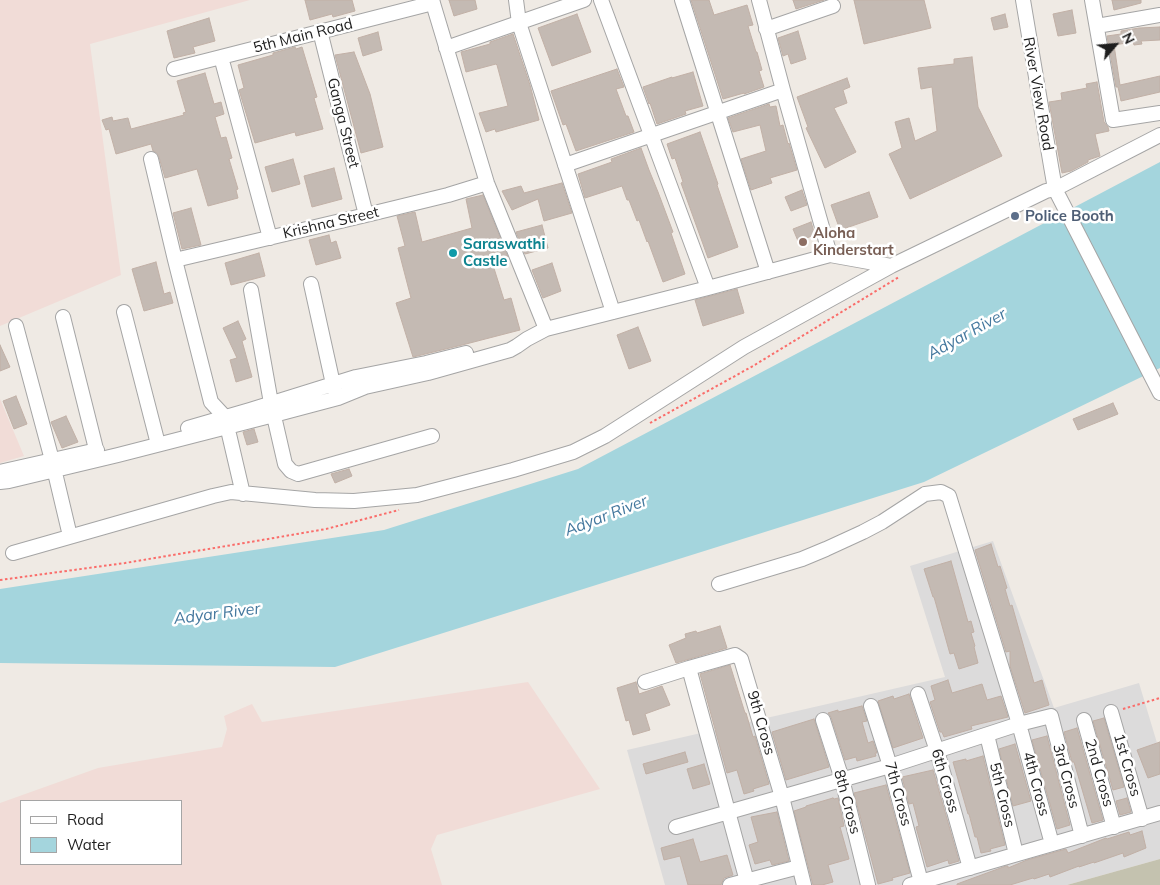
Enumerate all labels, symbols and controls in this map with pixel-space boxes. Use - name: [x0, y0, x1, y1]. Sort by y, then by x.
- street label: 5th Main Road: [251, 15, 355, 57]
- north arrow: [1090, 20, 1140, 70]
- text: N: [1118, 29, 1139, 47]
- street label: River View Road: [1019, 36, 1057, 152]
- street label: Ganga Street: [323, 76, 363, 170]
- street label: Krishna Street: [281, 203, 381, 243]
- place label: Police Booth: [1025, 207, 1114, 225]
- marker: Police Booth: [1009, 210, 1021, 222]
- place label: Aloha Kinderstart: [813, 224, 894, 259]
- place label: Saraswathi Castle: [463, 235, 545, 270]
- marker: Aloha Kinderstart: [797, 236, 809, 248]
- marker: Saraswathi Castle: [447, 247, 459, 259]
- water label: Adyar River: [924, 305, 1010, 363]
- water label: Adyar River: [562, 491, 650, 541]
- water label: Adyar River: [173, 599, 261, 629]
- street label: 9th Cross: [743, 689, 779, 757]
- street label: 1st Cross: [1109, 731, 1145, 799]
- street label: 2nd Cross: [1081, 737, 1117, 809]
- street label: 3rd Cross: [1049, 742, 1083, 810]
- street label: 6th Cross: [927, 747, 963, 815]
- street label: 4th Cross: [1019, 750, 1053, 818]
- street label: 7th Cross: [881, 760, 915, 828]
- street label: 5th Cross: [985, 761, 1019, 829]
- street label: 8th Cross: [830, 768, 864, 836]
- legend: [20, 800, 182, 865]
- text: Road: [67, 810, 104, 829]
- text: Water: [67, 835, 111, 854]

